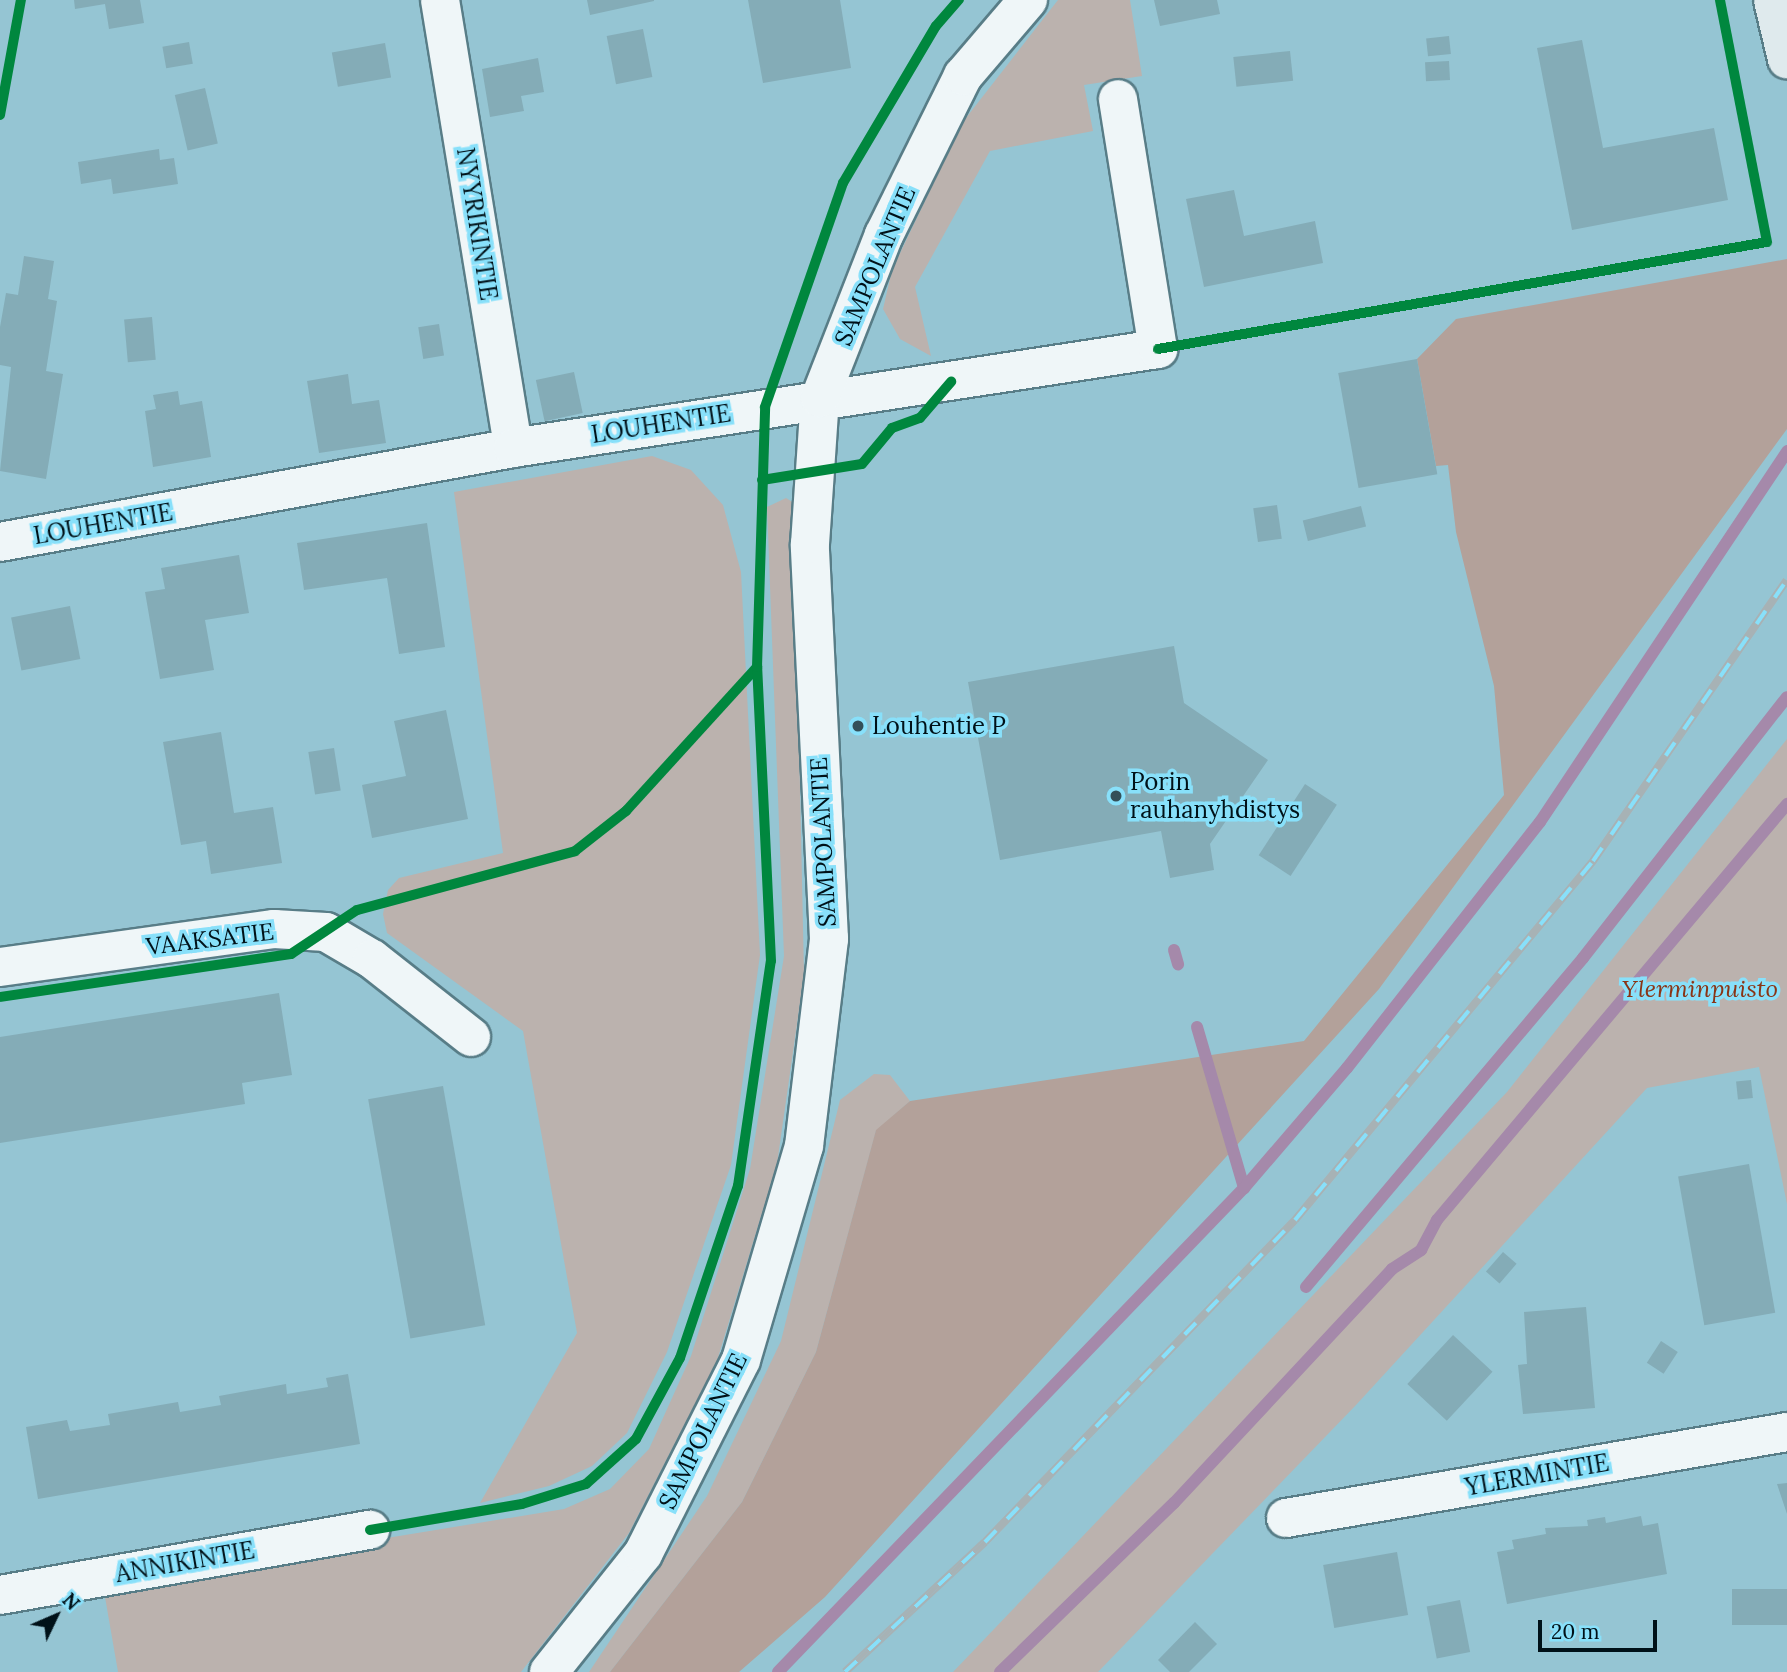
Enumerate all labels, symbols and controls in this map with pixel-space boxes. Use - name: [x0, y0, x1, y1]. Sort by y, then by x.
- street label: NYYRIKINTIE: [451, 146, 503, 302]
- street label: SAMPOLANTIE: [829, 182, 921, 350]
- street label: LOUHENTIE: [589, 399, 733, 449]
- street label: LOUHENTIE: [31, 498, 175, 550]
- place label: Louhentie P: [872, 712, 1006, 740]
- marker: Louhentie P: [850, 718, 866, 734]
- street label: SAMPOLANTIE: [804, 756, 842, 928]
- place label: Porin rauhanyhdistys: [1130, 768, 1300, 824]
- marker: Porin rauhanyhdistys: [1108, 788, 1124, 804]
- street label: VAAKSATIE: [144, 917, 276, 961]
- park label: Ylerminpuisto: [1622, 975, 1778, 1003]
- street label: SAMPOLANTIE: [653, 1348, 753, 1514]
- street label: YLERMINTIE: [1463, 1448, 1611, 1502]
- street label: ANNIKINTIE: [113, 1536, 257, 1588]
- north arrow: [21, 1581, 91, 1651]
- text: N: [57, 1588, 85, 1615]
- scale bar: [1542, 1606, 1661, 1650]
- text: 20 m: [1551, 1618, 1600, 1645]

